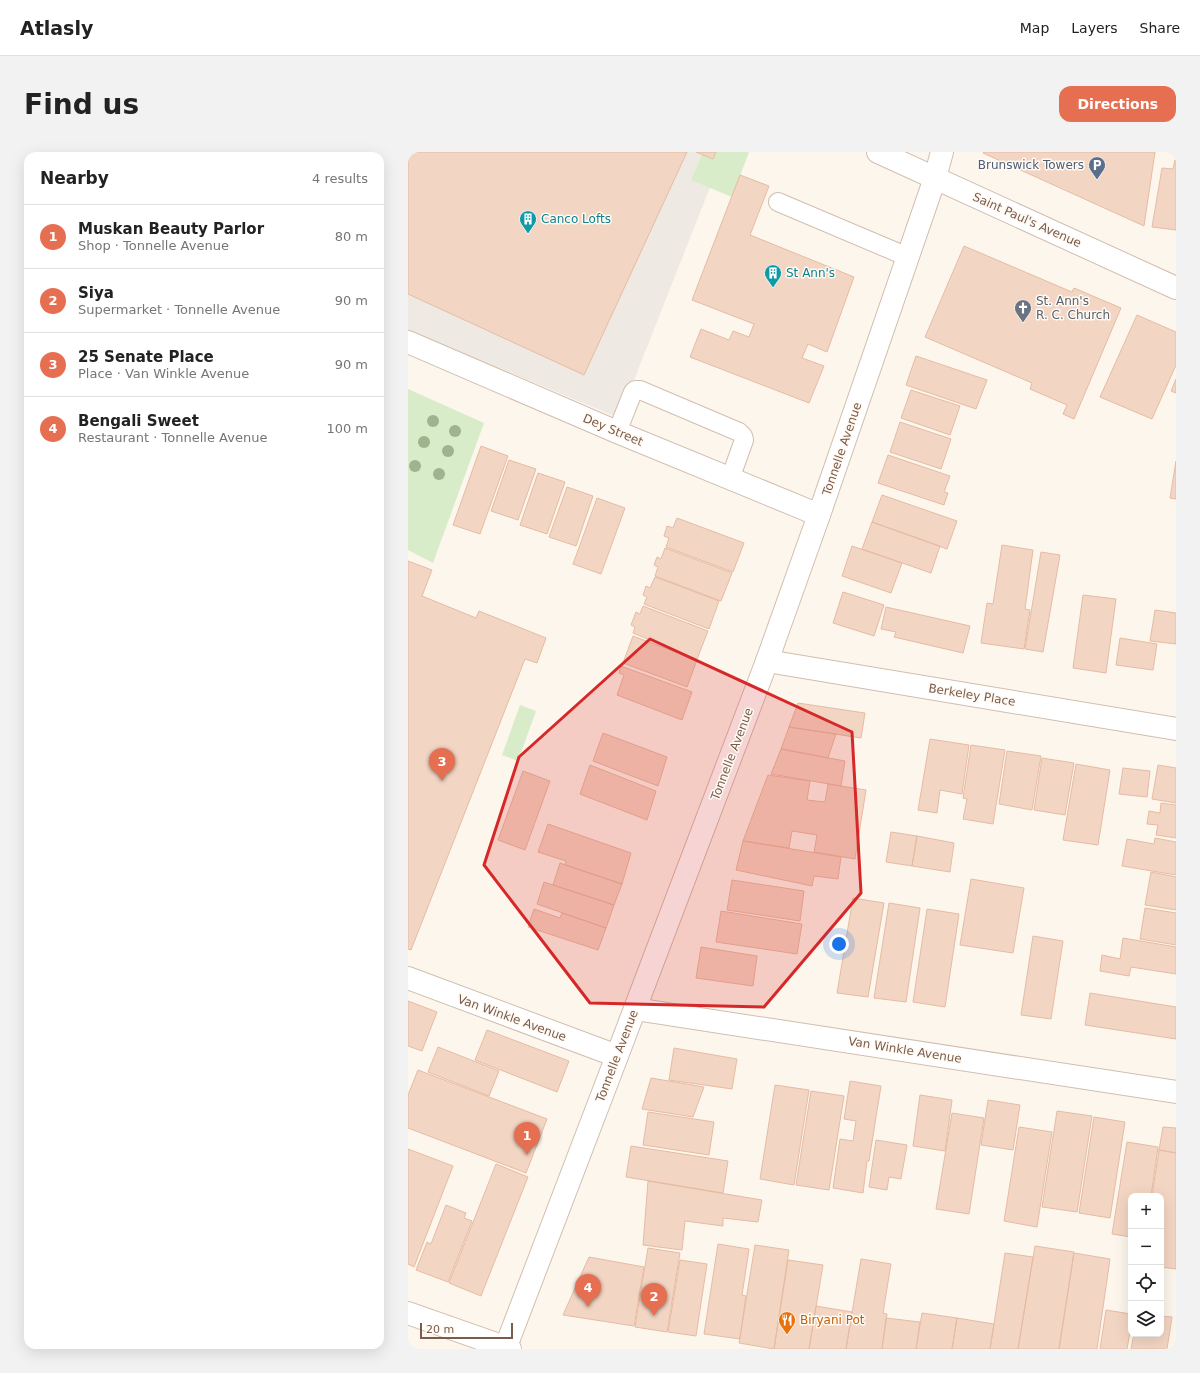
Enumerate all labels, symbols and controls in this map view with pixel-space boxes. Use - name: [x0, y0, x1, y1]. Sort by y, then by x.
- text: Atlasly: [20, 17, 93, 39]
- text: Map: [1020, 20, 1049, 36]
- text: Layers: [1071, 20, 1118, 36]
- text: Share: [1140, 20, 1180, 36]
- button: Directions: [1059, 86, 1176, 122]
- text: Find us: [24, 88, 139, 121]
- parking icon: Brunswick Towers: [1087, 155, 1107, 180]
- place label: Brunswick Towers: [978, 158, 1084, 172]
- text: Nearby: [40, 168, 109, 188]
- text: 4 results: [312, 171, 368, 186]
- street label: Saint Paul's Avenue: [971, 190, 1083, 250]
- building icon: Canco Lofts: [518, 209, 538, 234]
- place label: Canco Lofts: [541, 212, 611, 226]
- text: Muskan Beauty Parlor: [78, 220, 264, 238]
- text: 1: [48, 229, 58, 244]
- text: 80 m: [335, 229, 368, 244]
- text: Shop · Tonnelle Avenue: [78, 238, 229, 253]
- building icon: St Ann's: [763, 263, 783, 288]
- place label: St Ann's: [786, 266, 835, 280]
- text: Siya: [78, 284, 114, 302]
- text: 2: [48, 293, 58, 308]
- text: 90 m: [335, 293, 368, 308]
- place label: St. Ann's R. C. Church: [1036, 294, 1110, 322]
- church icon: St. Ann's R. C. Church: [1013, 298, 1033, 323]
- text: Supermarket · Tonnelle Avenue: [78, 302, 280, 317]
- text: 25 Senate Place: [78, 348, 214, 366]
- text: 3: [48, 357, 58, 372]
- text: 90 m: [335, 357, 368, 372]
- text: Place · Van Winkle Avenue: [78, 366, 249, 381]
- street label: Tonnelle Avenue: [819, 401, 865, 498]
- street label: Dey Street: [581, 411, 645, 449]
- text: Bengali Sweet: [78, 412, 199, 430]
- text: 4: [48, 421, 58, 436]
- text: 100 m: [326, 421, 368, 436]
- text: Restaurant · Tonnelle Avenue: [78, 430, 267, 445]
- street label: Berkeley Place: [927, 681, 1017, 709]
- street label: Tonnelle Avenue: [708, 706, 756, 803]
- pin: 3: [429, 748, 455, 781]
- your location: [829, 934, 849, 954]
- street label: Van Winkle Avenue: [456, 992, 568, 1044]
- street label: Tonnelle Avenue: [593, 1008, 641, 1105]
- street label: Van Winkle Avenue: [847, 1034, 963, 1066]
- pin: 1: [514, 1122, 540, 1155]
- map controls: [1128, 1193, 1164, 1337]
- button: +: [1128, 1193, 1164, 1229]
- button: −: [1128, 1229, 1164, 1265]
- button: locate: [1128, 1265, 1164, 1301]
- pin: 4: [575, 1274, 601, 1307]
- pin: 2: [641, 1283, 667, 1316]
- button: layers: [1128, 1301, 1164, 1337]
- restaurant icon: Biryani Pot: [777, 1310, 797, 1335]
- place label: Biryani Pot: [800, 1313, 865, 1327]
- scale bar: [420, 1321, 513, 1340]
- text: 20 m: [426, 1323, 454, 1336]

